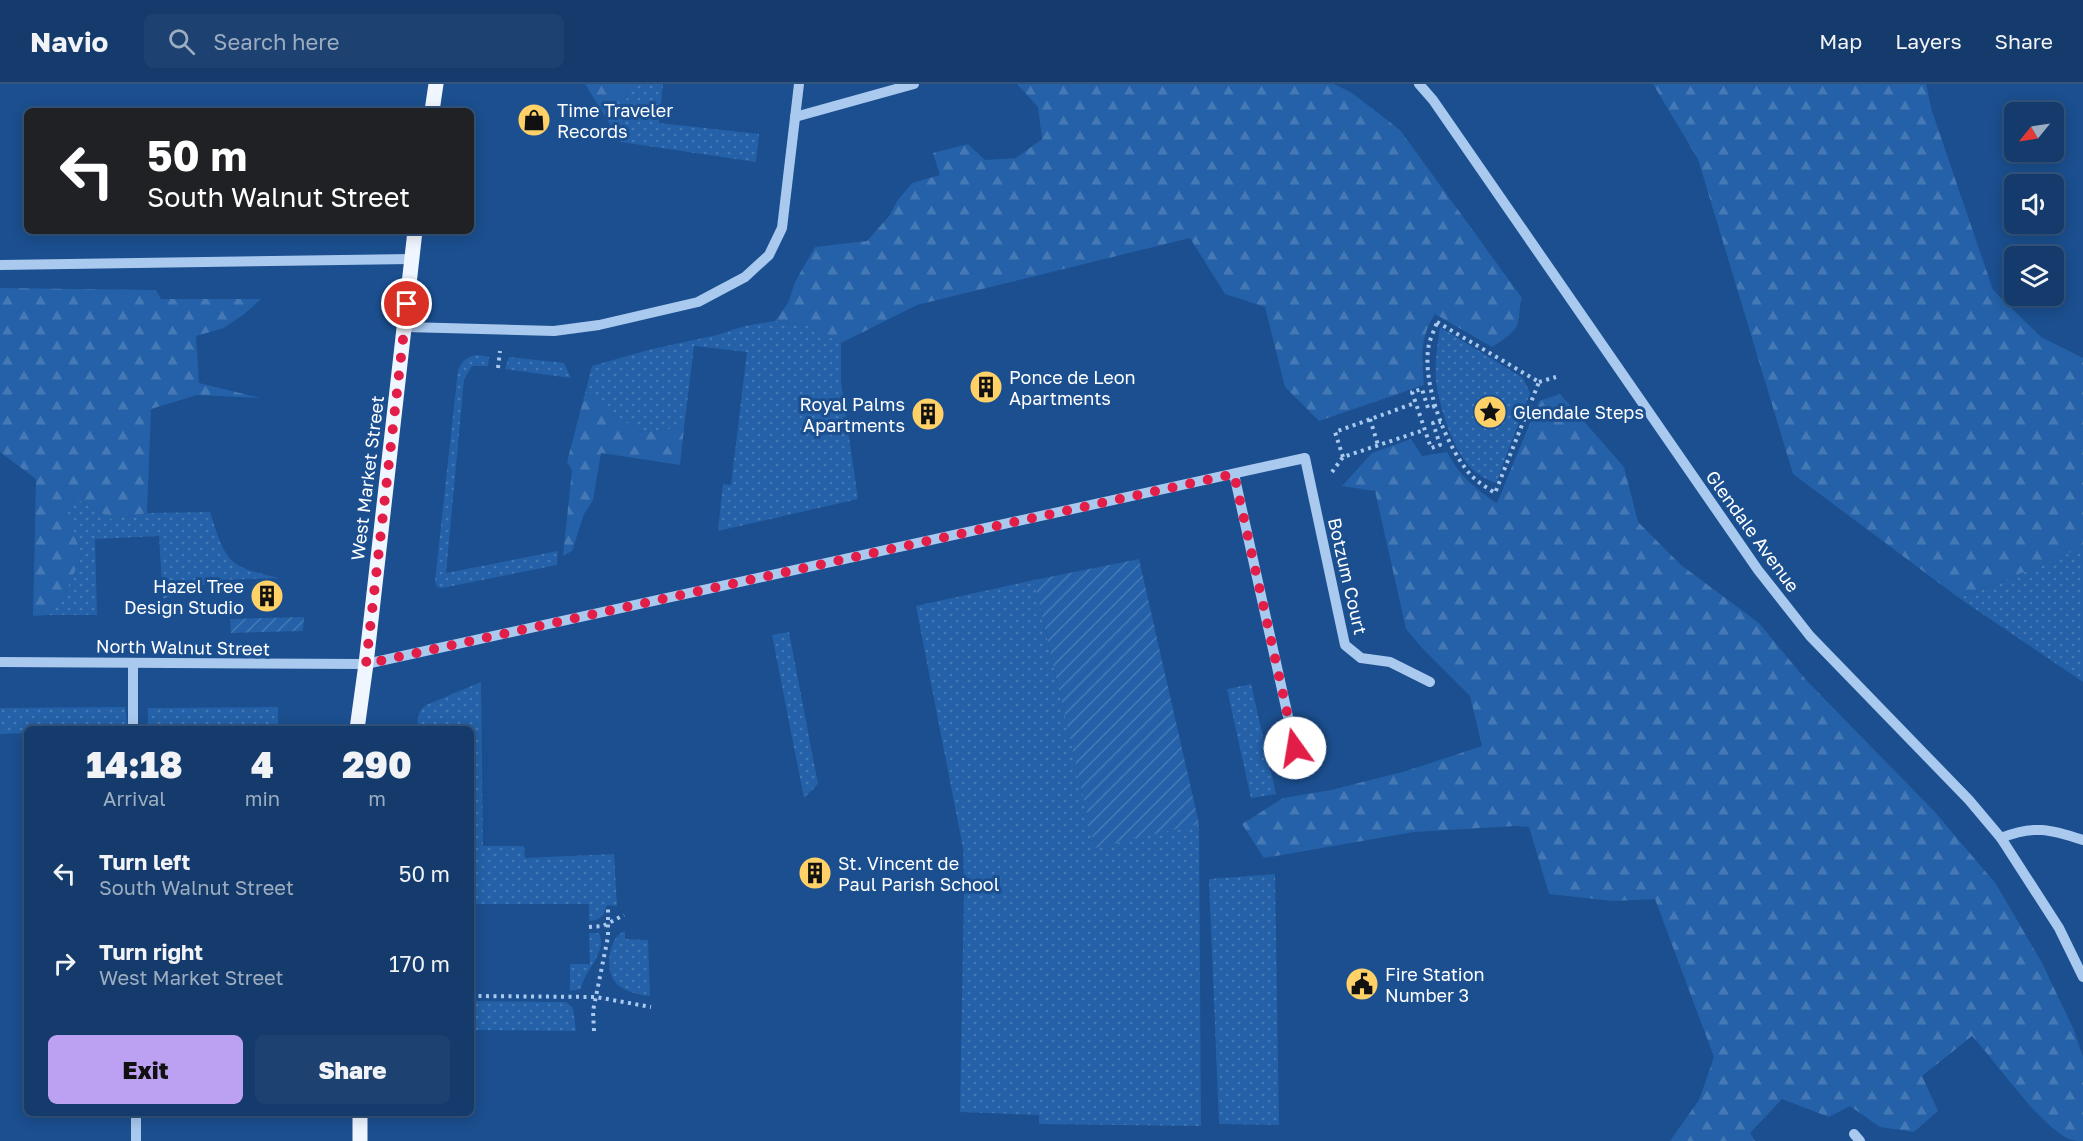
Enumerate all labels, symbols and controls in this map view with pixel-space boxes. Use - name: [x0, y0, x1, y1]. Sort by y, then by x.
- search box: [144, 14, 564, 68]
- text: Navio: [30, 25, 108, 58]
- icon: search: [165, 25, 198, 58]
- text: Search here: [213, 28, 339, 55]
- text: Map: [1819, 28, 1862, 54]
- text: Layers: [1895, 28, 1962, 54]
- text: Share: [1995, 28, 2053, 54]
- place label: Time Traveler Records: [557, 99, 673, 142]
- shop icon: Time Traveler Records: [516, 102, 552, 138]
- north arrow: [2004, 102, 2064, 162]
- map controls: [2004, 102, 2064, 306]
- text: 50 m: [147, 130, 247, 180]
- icon: left: [48, 132, 126, 210]
- button: sound: [2004, 174, 2064, 234]
- text: South Walnut Street: [147, 181, 410, 213]
- button: layers: [2004, 246, 2064, 306]
- pin: [381, 278, 432, 329]
- icon: arrive: [390, 287, 423, 320]
- place label: Ponce de Leon Apartments: [1009, 366, 1136, 409]
- building icon: Ponce de Leon Apartments: [968, 369, 1004, 405]
- place label: Royal Palms Apartments: [800, 393, 905, 436]
- street label: West Market Street: [346, 394, 388, 562]
- place icon: Glendale Steps: [1472, 394, 1508, 430]
- building icon: Royal Palms Apartments: [910, 396, 946, 432]
- place label: Glendale Steps: [1513, 401, 1644, 423]
- street label: Glendale Avenue: [1701, 466, 1805, 596]
- street label: Botzum Court: [1324, 515, 1372, 637]
- place label: Hazel Tree Design Studio: [124, 575, 244, 618]
- building icon: Hazel Tree Design Studio: [249, 578, 285, 614]
- street label: North Walnut Street: [96, 634, 270, 660]
- position arrow: [1263, 716, 1327, 780]
- text: 14:18: [86, 743, 183, 786]
- text: 4: [251, 743, 274, 786]
- text: 290: [342, 743, 412, 786]
- text: Arrival: [103, 786, 166, 810]
- text: min: [245, 786, 280, 810]
- text: m: [368, 786, 386, 810]
- text: Turn left: [99, 848, 190, 875]
- place label: St. Vincent de Paul Parish School: [838, 852, 1000, 895]
- building icon: St. Vincent de Paul Parish School: [797, 855, 833, 891]
- icon: left: [48, 857, 81, 890]
- text: 50 m: [399, 860, 450, 887]
- text: South Walnut Street: [99, 875, 294, 899]
- text: Turn right: [99, 938, 203, 965]
- icon: right: [48, 947, 81, 980]
- text: 170 m: [389, 950, 450, 977]
- place label: Fire Station Number 3: [1385, 963, 1485, 1006]
- text: West Market Street: [99, 965, 284, 989]
- public building icon: Fire Station Number 3: [1344, 966, 1380, 1002]
- button: Exit: [48, 1035, 243, 1104]
- button: Share: [255, 1035, 450, 1104]

